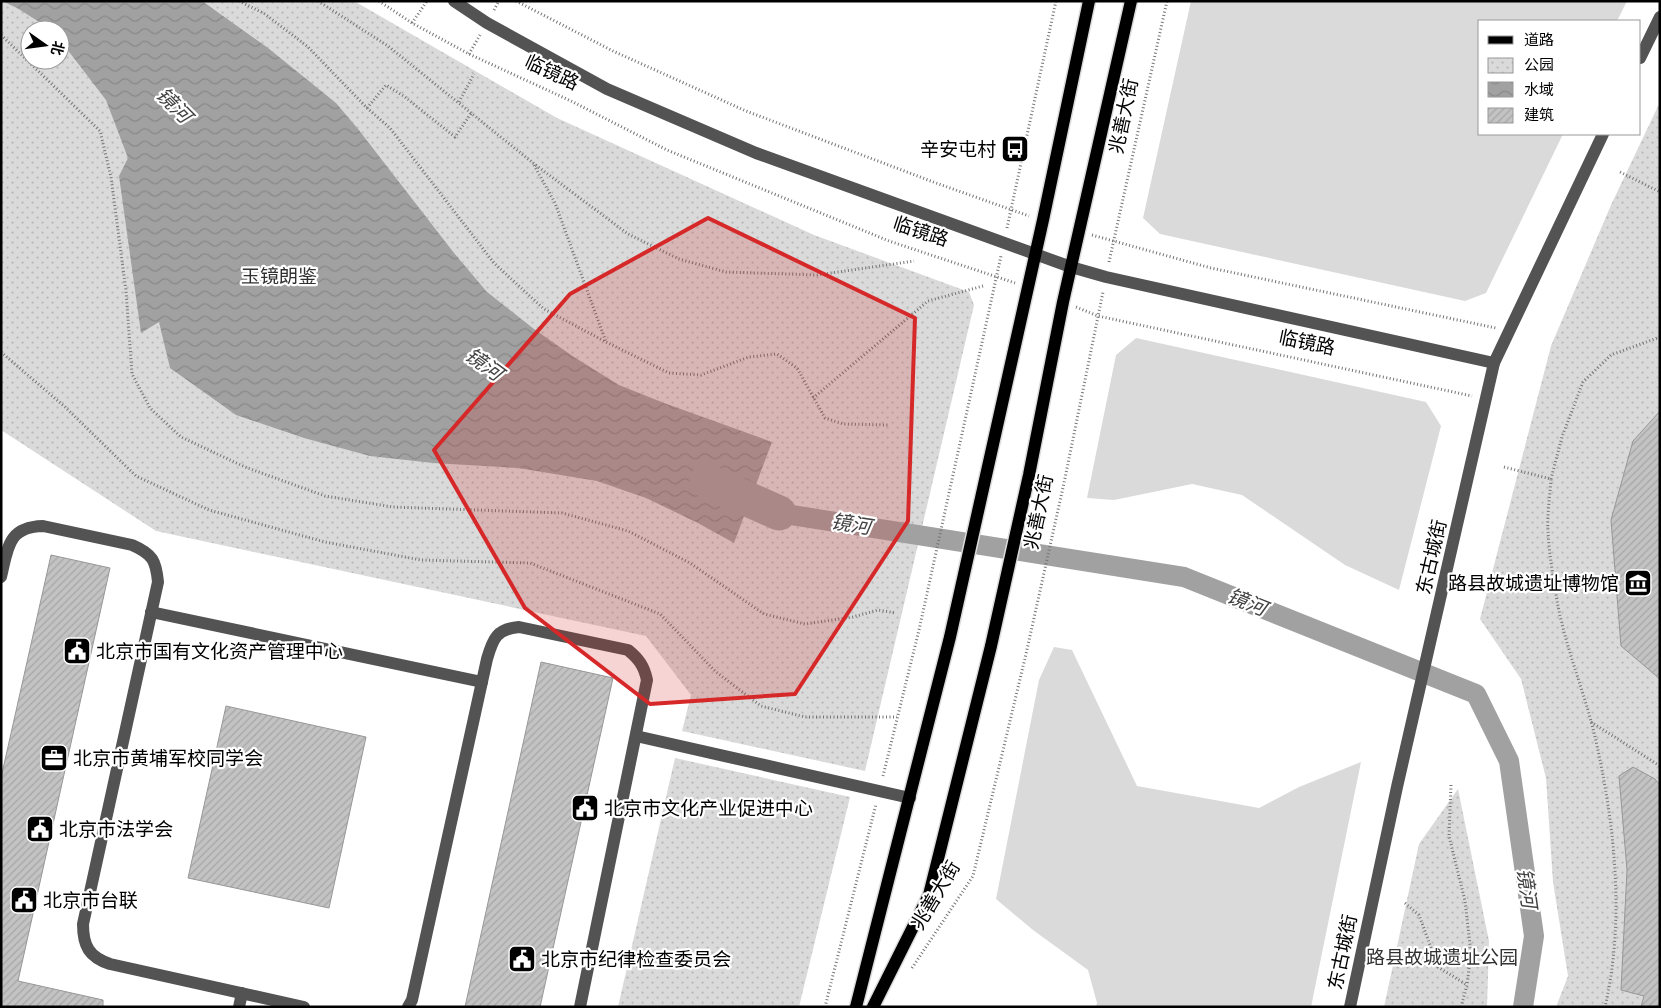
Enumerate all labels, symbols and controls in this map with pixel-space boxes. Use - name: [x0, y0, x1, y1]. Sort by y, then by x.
- north arrow: [20, 20, 70, 70]
- legend: [1478, 20, 1641, 135]
- text: 道路: [1524, 30, 1554, 49]
- text: 北: [47, 39, 68, 57]
- street label: 临镜路: [521, 49, 583, 95]
- text: 公园: [1524, 55, 1554, 74]
- street label: 兆善大街: [1103, 76, 1143, 156]
- text: 水域: [1524, 80, 1554, 99]
- water label: 镜河: [151, 82, 200, 131]
- text: 建筑: [1524, 105, 1554, 124]
- bus stop icon: 辛安屯村: [1000, 134, 1030, 164]
- place label: 辛安屯村: [920, 137, 996, 161]
- street label: 临镜路: [890, 211, 952, 251]
- park label: 玉镜朗鉴: [241, 264, 317, 288]
- street label: 临镜路: [1277, 324, 1337, 360]
- water label: 镜河: [460, 342, 511, 389]
- street label: 兆善大街: [1018, 472, 1058, 552]
- water label: 镜河: [829, 508, 877, 541]
- street label: 东古城街: [1411, 517, 1451, 597]
- museum icon: 路县故城遗址博物馆: [1623, 568, 1653, 598]
- place label: 路县故城遗址博物馆: [1448, 571, 1619, 595]
- water label: 镜河: [1224, 582, 1274, 623]
- public building icon: 北京市国有文化资产管理中心: [62, 636, 92, 666]
- place label: 北京市国有文化资产管理中心: [96, 639, 343, 663]
- office icon: 北京市黄埔军校同学会: [39, 743, 69, 773]
- place label: 北京市黄埔军校同学会: [73, 746, 263, 770]
- public building icon: 北京市文化产业促进中心: [570, 793, 600, 823]
- place label: 北京市文化产业促进中心: [604, 796, 813, 820]
- public building icon: 北京市法学会: [25, 814, 55, 844]
- place label: 北京市法学会: [59, 817, 173, 841]
- street label: 兆善大街: [905, 856, 965, 934]
- water label: 镜河: [1511, 866, 1543, 914]
- public building icon: 北京市台联: [9, 885, 39, 915]
- place label: 北京市台联: [43, 888, 138, 912]
- street label: 东古城街: [1322, 912, 1362, 992]
- public building icon: 北京市纪律检查委员会: [507, 944, 537, 974]
- park label: 路县故城遗址公园: [1366, 945, 1518, 969]
- place label: 北京市纪律检查委员会: [541, 947, 731, 971]

